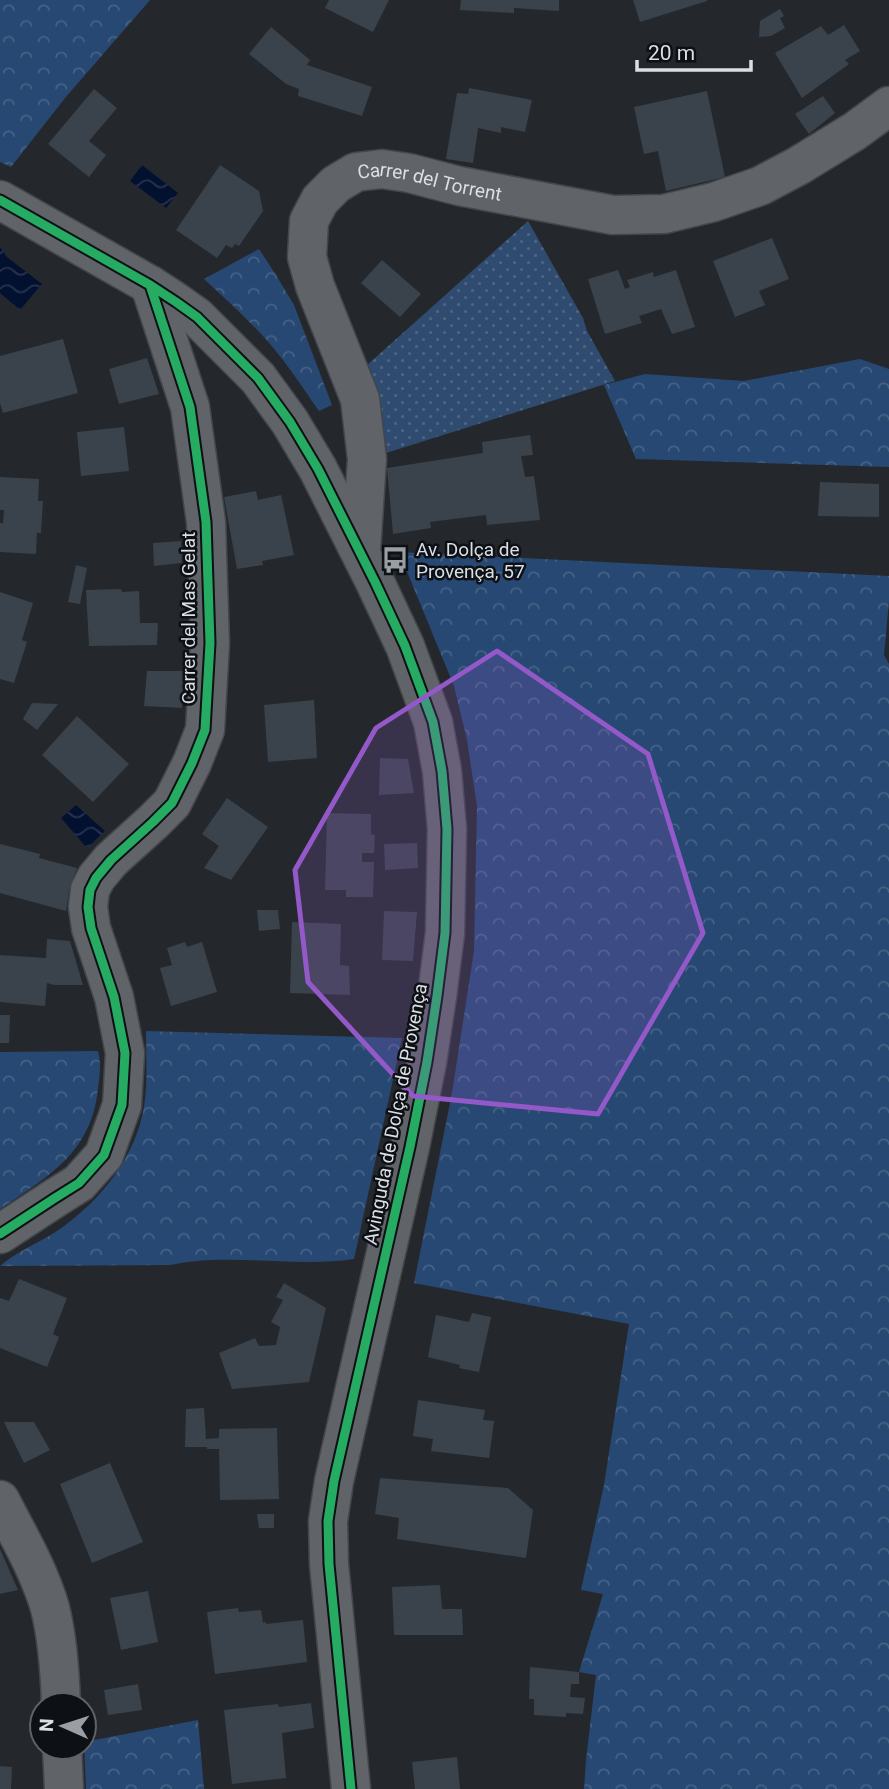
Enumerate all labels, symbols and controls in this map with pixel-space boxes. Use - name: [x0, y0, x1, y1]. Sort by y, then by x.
- scale bar: [637, 28, 751, 72]
- text: 20 m: [648, 41, 695, 65]
- street label: Carrer del Torrent: [356, 158, 504, 206]
- street label: Carrer del Mas Gelat: [177, 532, 200, 704]
- place label: Av. Dolça de Provença, 57: [416, 538, 525, 583]
- bus stop icon: Av. Dolça de Provença, 57: [380, 545, 410, 575]
- street label: Avinguda de Dolça de Provença: [359, 981, 432, 1247]
- north arrow: [28, 1691, 98, 1761]
- text: N: [35, 1718, 58, 1732]

